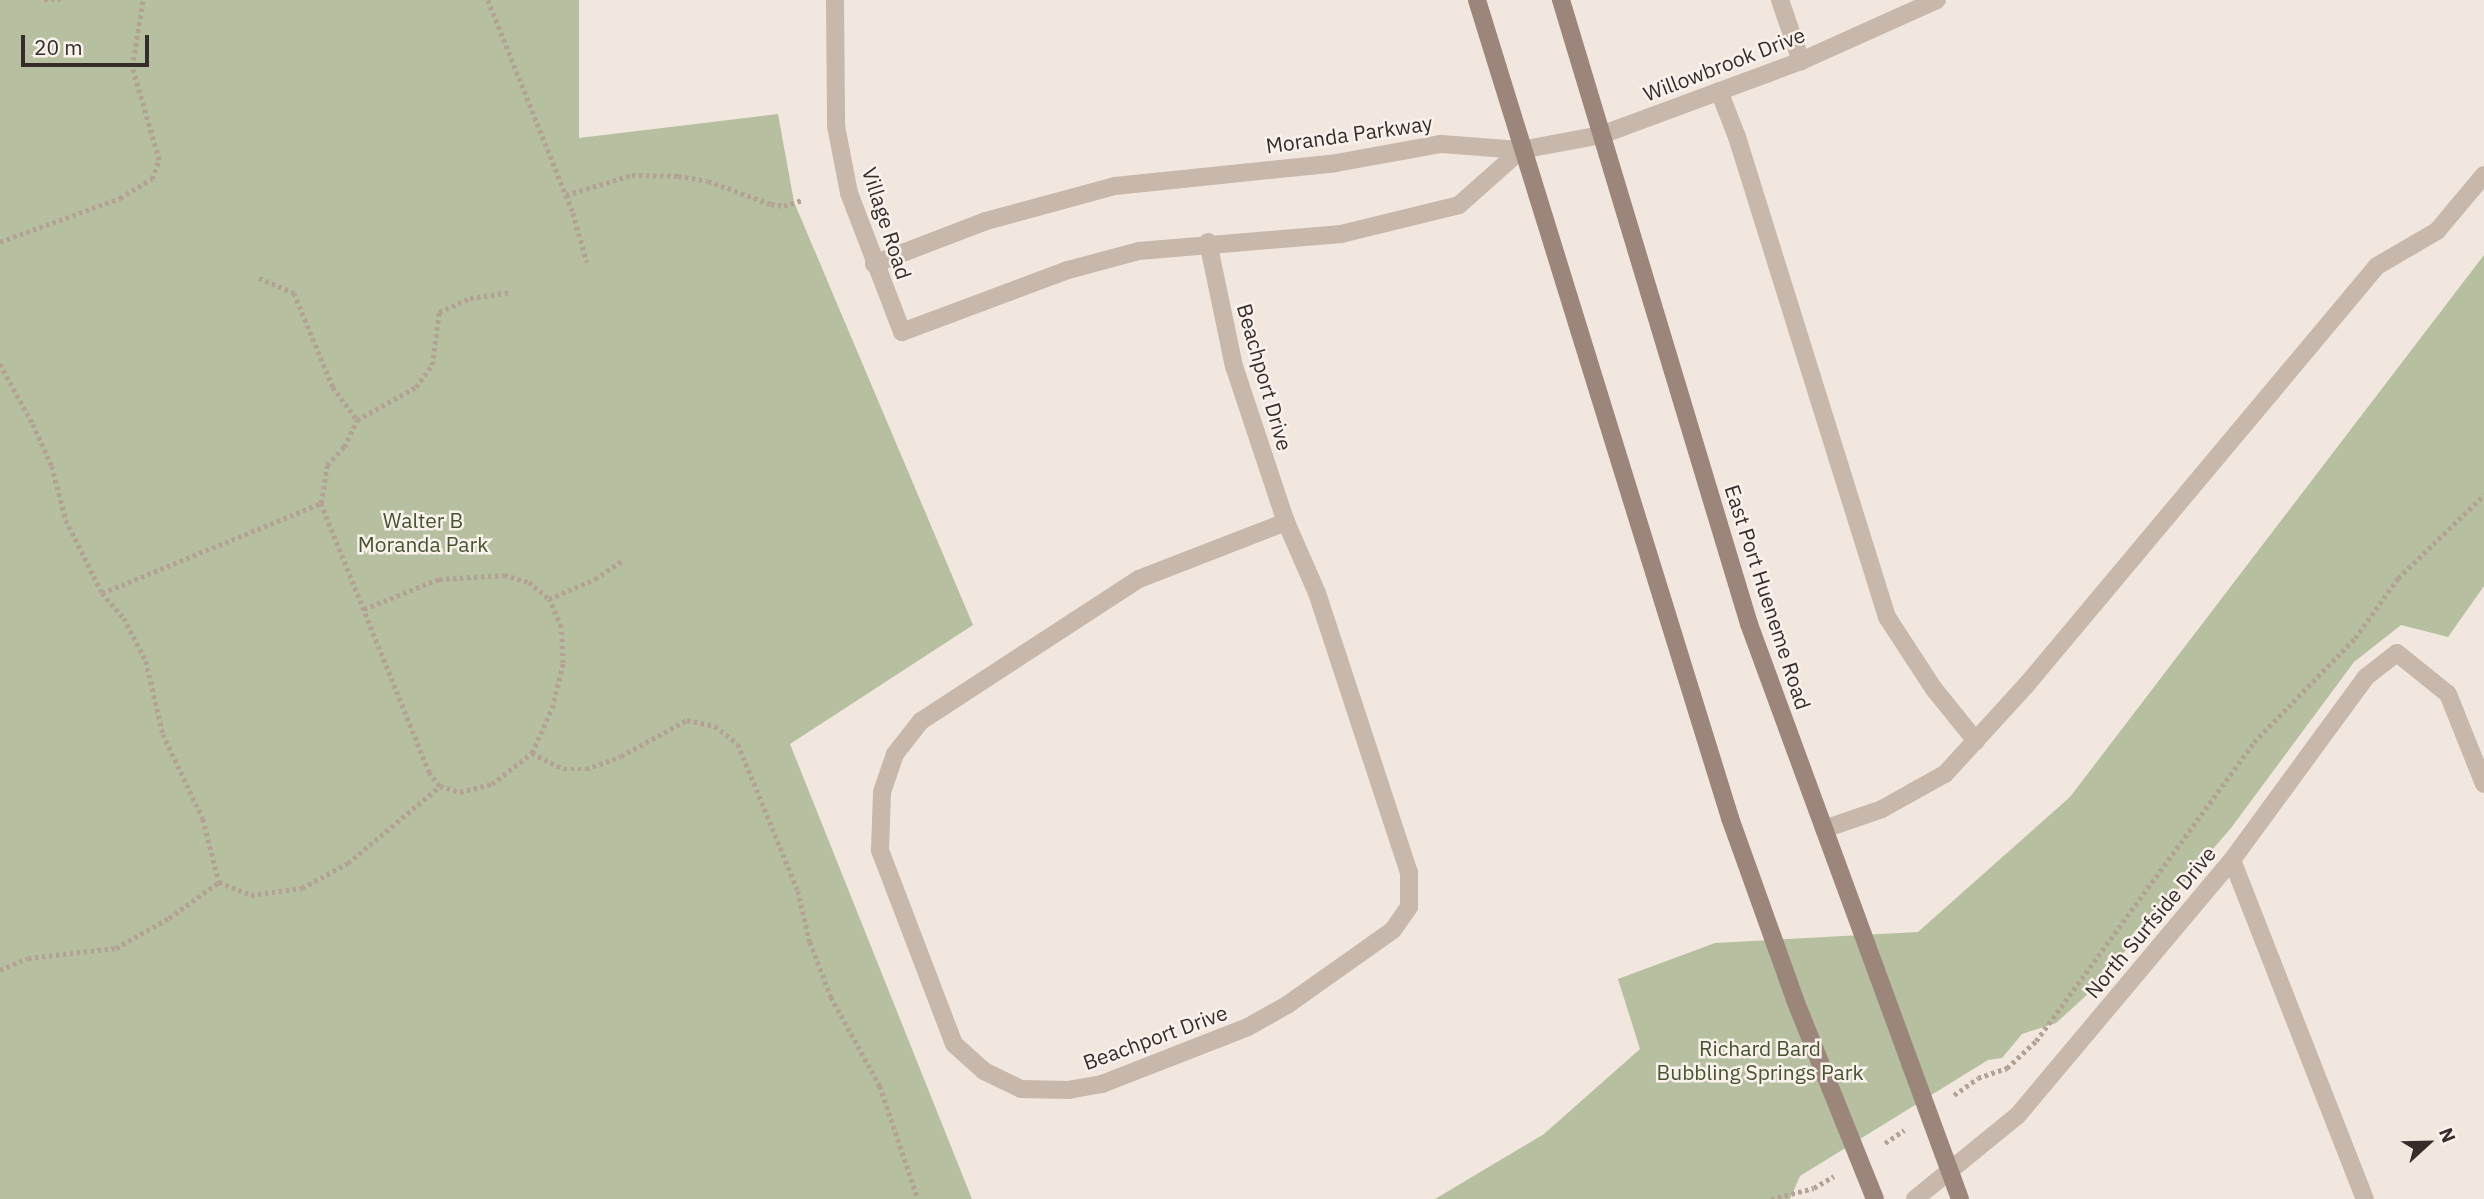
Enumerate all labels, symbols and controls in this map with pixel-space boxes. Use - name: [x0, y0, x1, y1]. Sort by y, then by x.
- scale bar: [24, 21, 152, 65]
- street label: Willowbrook Drive: [1640, 22, 1808, 106]
- text: 20 m: [34, 33, 83, 61]
- street label: Moranda Parkway: [1264, 110, 1434, 158]
- street label: Village Road: [857, 164, 917, 282]
- street label: Beachport Drive: [1232, 301, 1298, 453]
- street label: East Port Hueneme Road: [1720, 481, 1816, 713]
- park label: Walter B Moranda Park: [358, 507, 488, 557]
- street label: North Surfside Drive: [2079, 841, 2221, 1003]
- street label: Beachport Drive: [1079, 999, 1231, 1075]
- park label: Richard Bard Bubbling Springs Park: [1657, 1035, 1863, 1085]
- north arrow: [2393, 1108, 2463, 1178]
- text: N: [2434, 1124, 2461, 1146]

